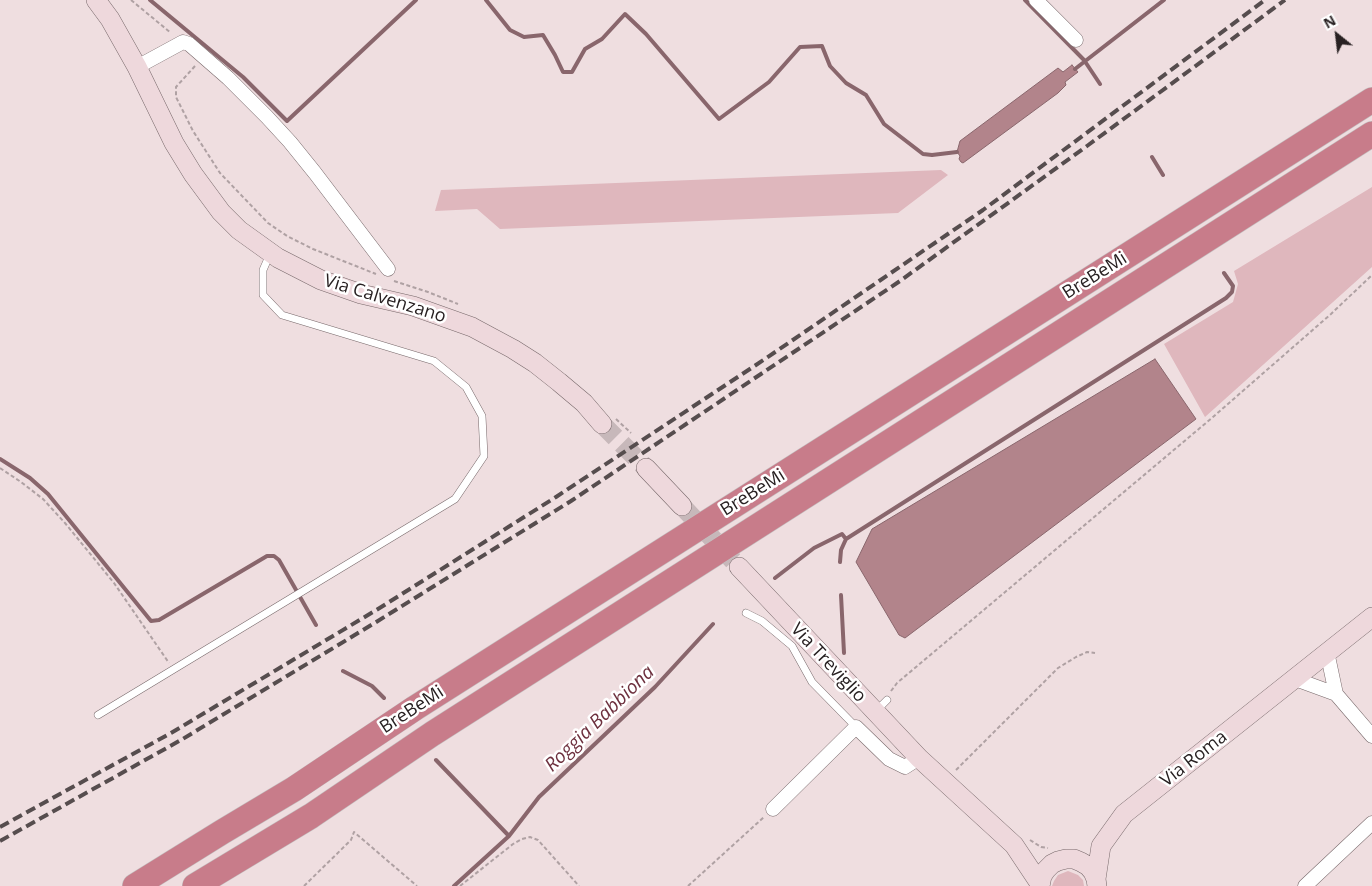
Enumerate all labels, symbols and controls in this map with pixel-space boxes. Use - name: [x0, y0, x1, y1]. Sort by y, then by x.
- north arrow: [1312, 10, 1362, 60]
- text: N: [1320, 10, 1339, 33]
- street label: BreBeMi: [1059, 248, 1131, 304]
- street label: Via Calvenzano: [321, 270, 449, 328]
- street label: BreBeMi: [717, 465, 789, 521]
- street label: Via Treviglio: [786, 619, 870, 707]
- water label: Roggia Babbiona: [541, 661, 659, 777]
- street label: BreBeMi: [376, 681, 448, 739]
- street label: Via Roma: [1156, 726, 1232, 792]

